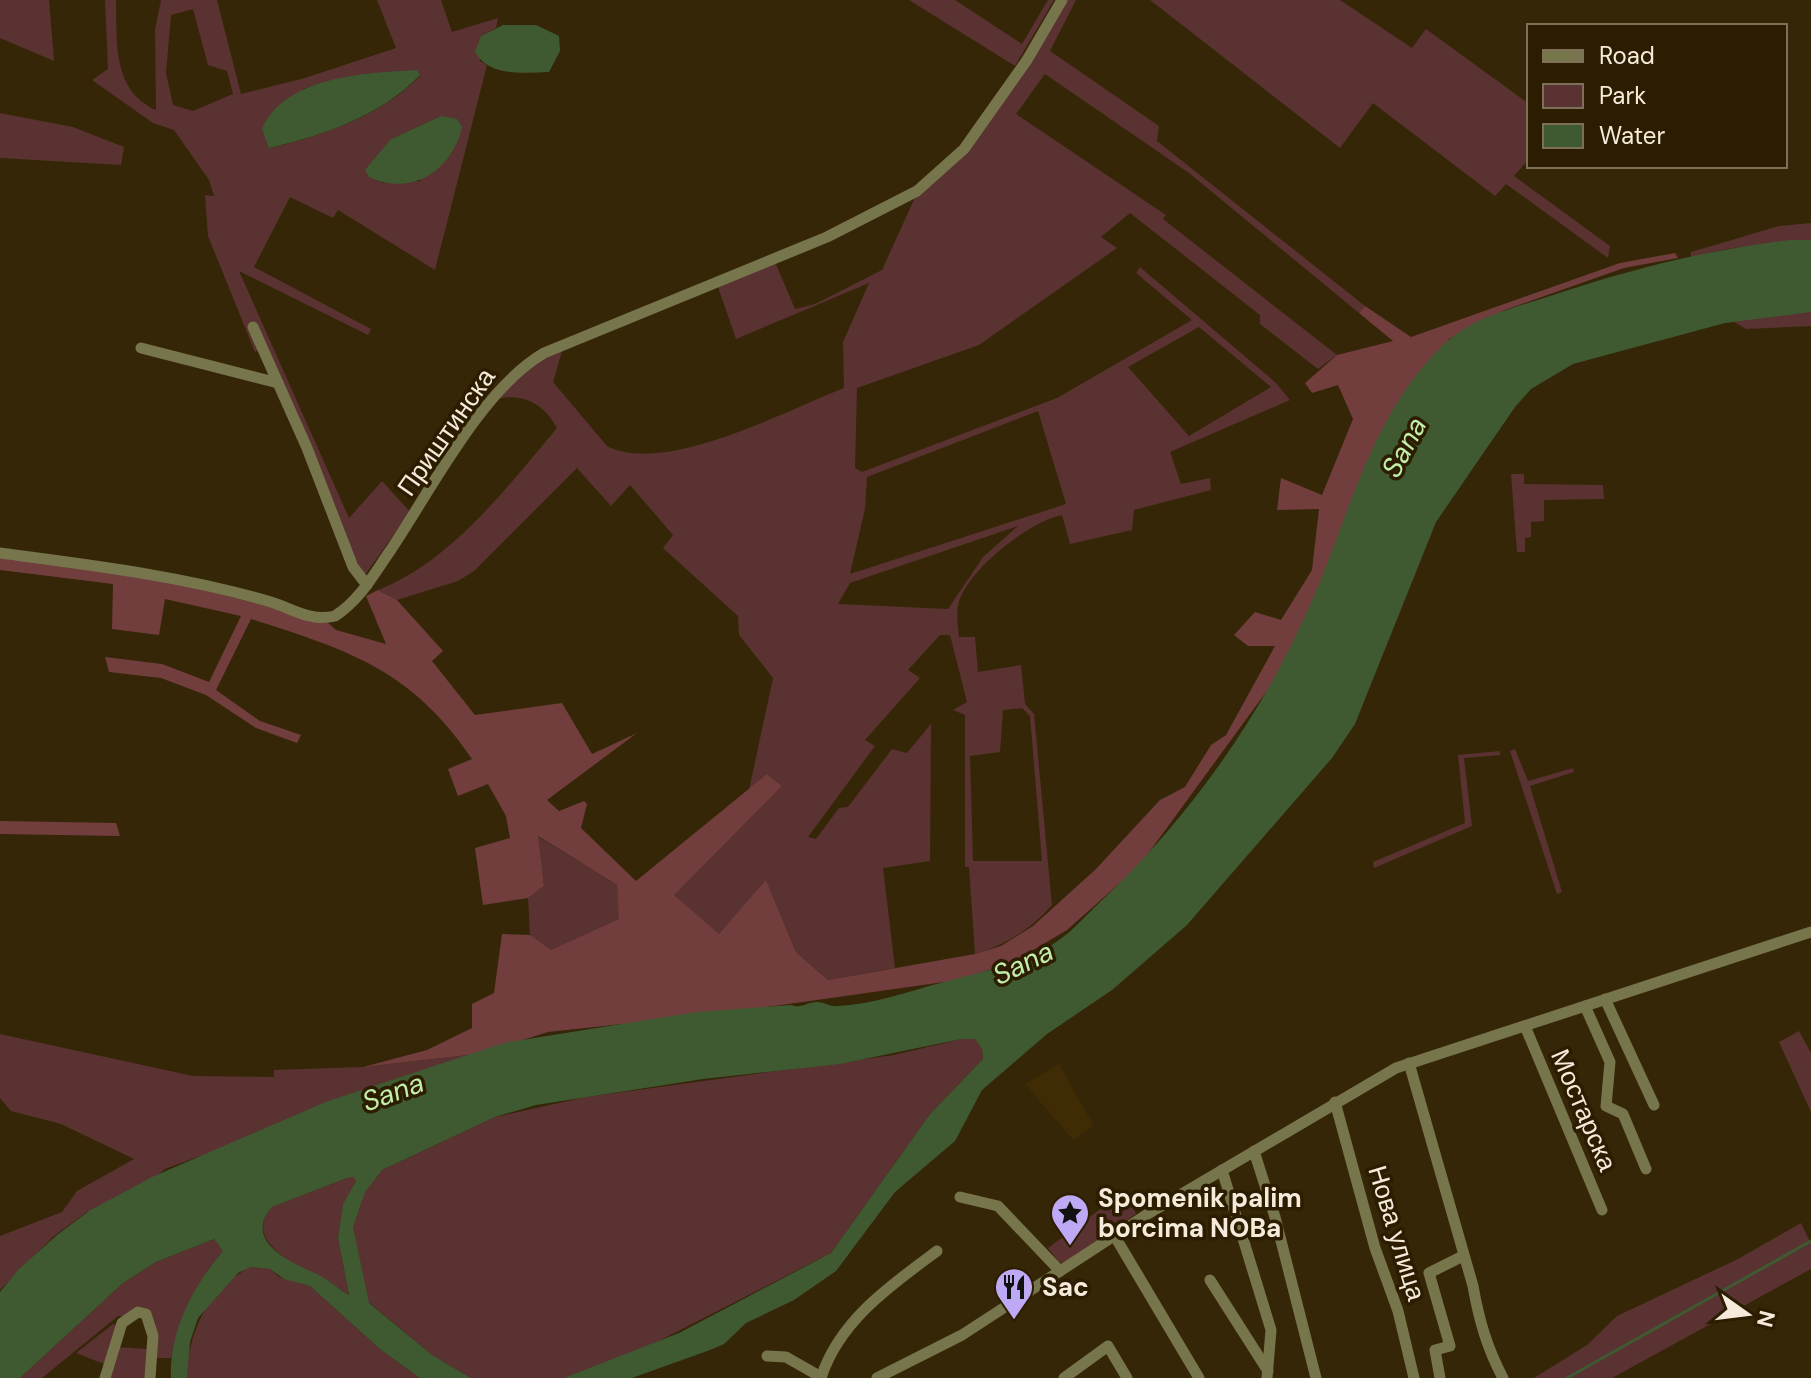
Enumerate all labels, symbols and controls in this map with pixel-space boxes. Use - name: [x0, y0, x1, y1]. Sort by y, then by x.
- legend: [1527, 24, 1787, 168]
- text: Road: [1599, 40, 1655, 71]
- text: Park: [1599, 80, 1646, 111]
- text: Water: [1599, 120, 1665, 151]
- street label: Приштинска: [389, 361, 503, 503]
- water label: Sana: [1373, 410, 1435, 484]
- water label: Sana: [986, 932, 1060, 994]
- street label: Мостарска: [1543, 1044, 1625, 1177]
- water label: Sana: [357, 1064, 429, 1120]
- street label: Нова улица: [1360, 1161, 1434, 1305]
- place label: Spomenik palim borcima NOBa: [1098, 1181, 1302, 1245]
- place icon: Spomenik palim borcima NOBa: [1049, 1192, 1091, 1247]
- restaurant icon: Sac: [993, 1266, 1035, 1321]
- place label: Sac: [1042, 1270, 1089, 1304]
- north arrow: [1707, 1274, 1787, 1354]
- text: N: [1750, 1307, 1782, 1330]

